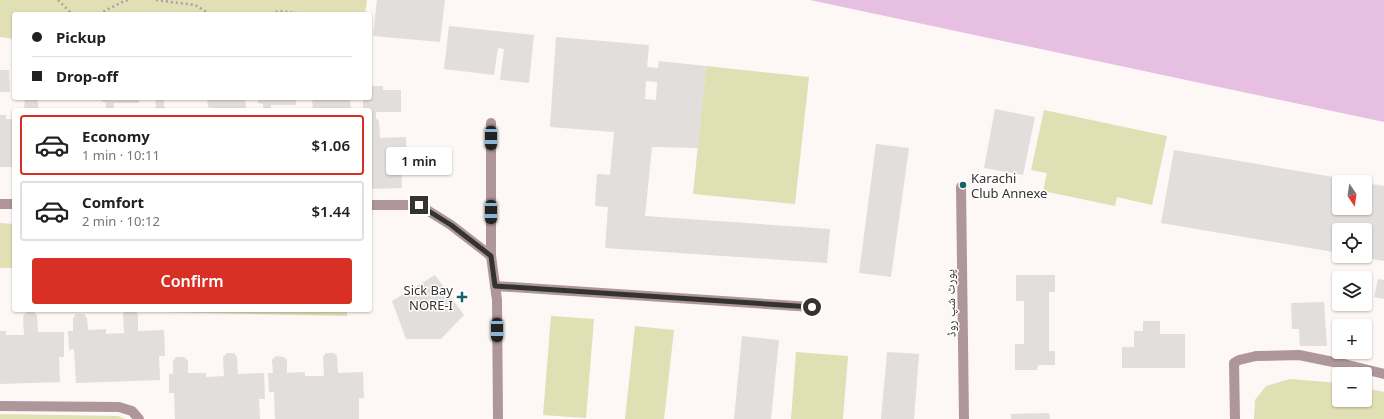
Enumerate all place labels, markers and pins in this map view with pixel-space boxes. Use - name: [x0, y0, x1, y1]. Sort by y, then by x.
- place label: Karachi Club Annexe: [971, 169, 1047, 202]
- marker: Karachi Club Annexe: [958, 180, 968, 190]
- place label: Sick Bay NORE-I: [404, 281, 453, 314]
- marker: Sick Bay NORE-I: [456, 291, 468, 303]

